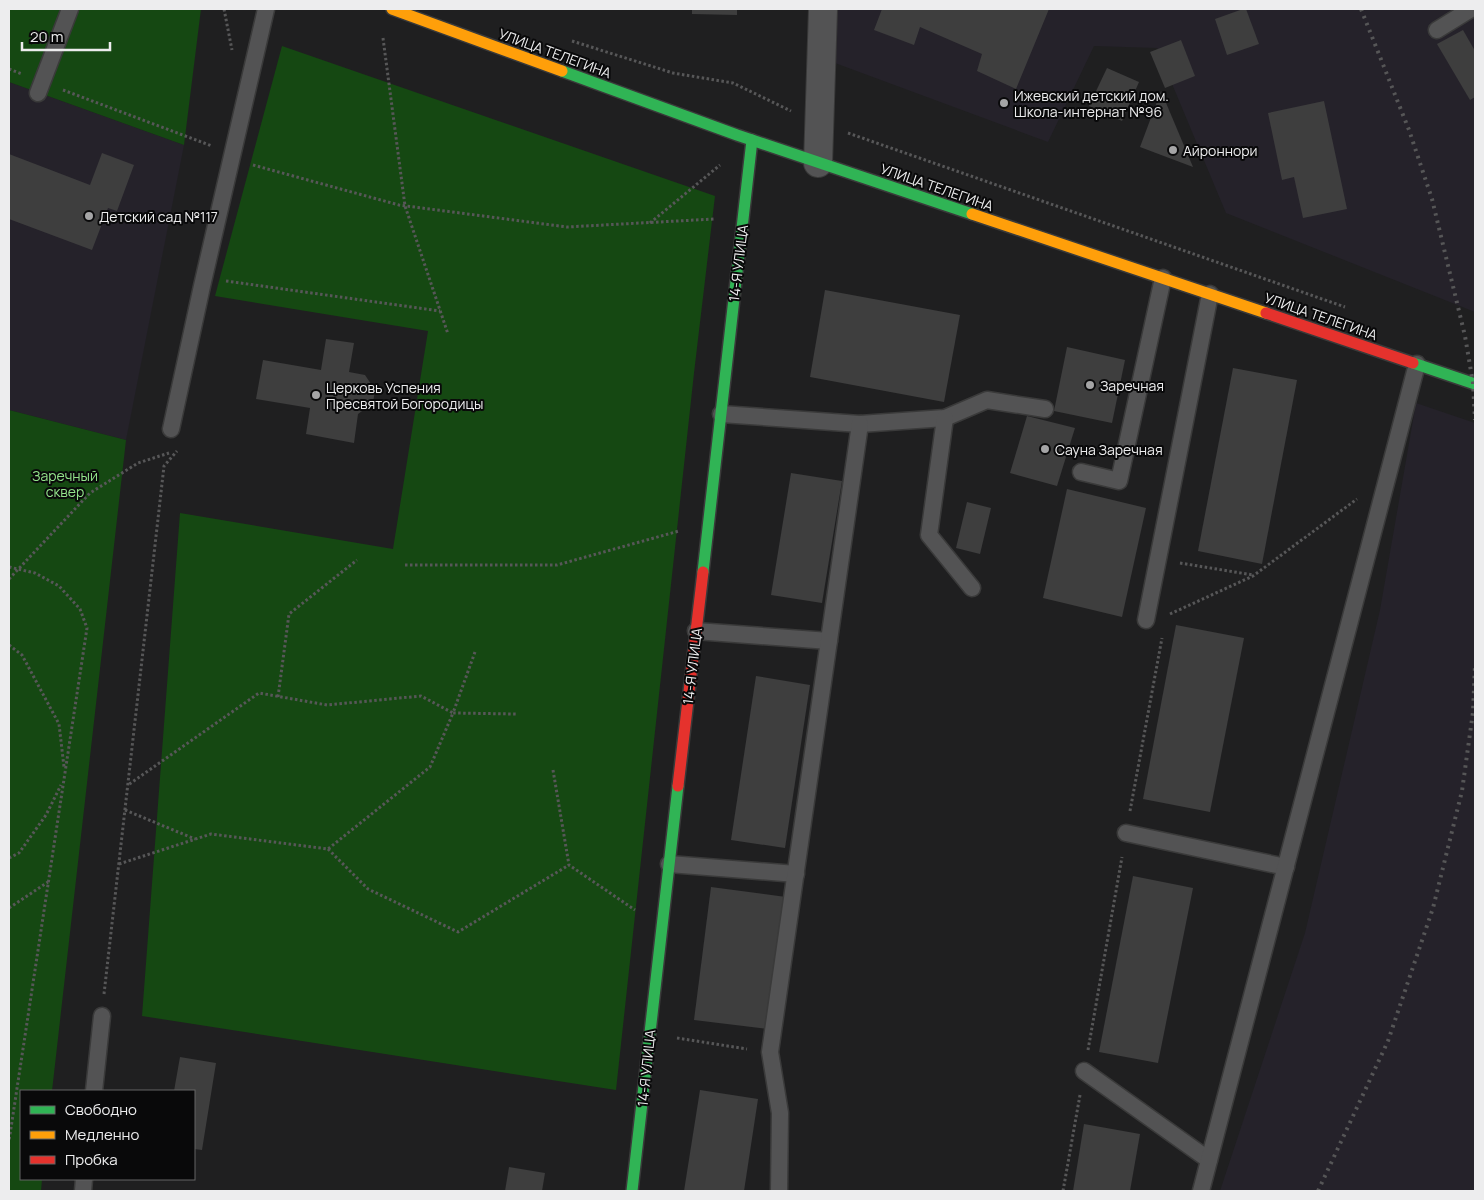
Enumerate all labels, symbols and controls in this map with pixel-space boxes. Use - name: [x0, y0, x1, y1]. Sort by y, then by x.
- scale bar: [22, 20, 110, 52]
- street label: УЛИЦА ТЕЛЕГИНА: [496, 24, 614, 82]
- text: 20 m: [30, 26, 63, 47]
- place label: Ижевский детский дом. Школа-интернат №96: [1014, 86, 1169, 121]
- marker: Ижевский детский дом. Школа-интернат №96: [998, 97, 1010, 109]
- place label: Айроннори: [1183, 141, 1258, 160]
- marker: Айроннори: [1167, 144, 1179, 156]
- street label: УЛИЦА ТЕЛЕГИНА: [878, 159, 996, 215]
- place label: Детский сад №117: [99, 207, 218, 226]
- marker: Детский сад №117: [83, 210, 95, 222]
- street label: 14-Я УЛИЦА: [724, 223, 752, 302]
- street label: УЛИЦА ТЕЛЕГИНА: [1262, 288, 1380, 344]
- place label: Заречная: [1100, 376, 1164, 395]
- place label: Церковь Успения Пресвятой Богородицы: [326, 378, 483, 413]
- marker: Заречная: [1084, 379, 1096, 391]
- marker: Церковь Успения Пресвятой Богородицы: [310, 389, 322, 401]
- place label: Сауна Заречная: [1055, 440, 1163, 459]
- marker: Сауна Заречная: [1039, 443, 1051, 455]
- park label: Заречный сквер: [32, 466, 98, 501]
- street label: 14-Я УЛИЦА: [678, 626, 706, 705]
- street label: 14-Я УЛИЦА: [633, 1028, 659, 1107]
- legend: [20, 1090, 195, 1180]
- text: Свободно: [65, 1099, 137, 1120]
- text: Медленно: [65, 1124, 139, 1145]
- text: Пробка: [65, 1149, 118, 1170]

